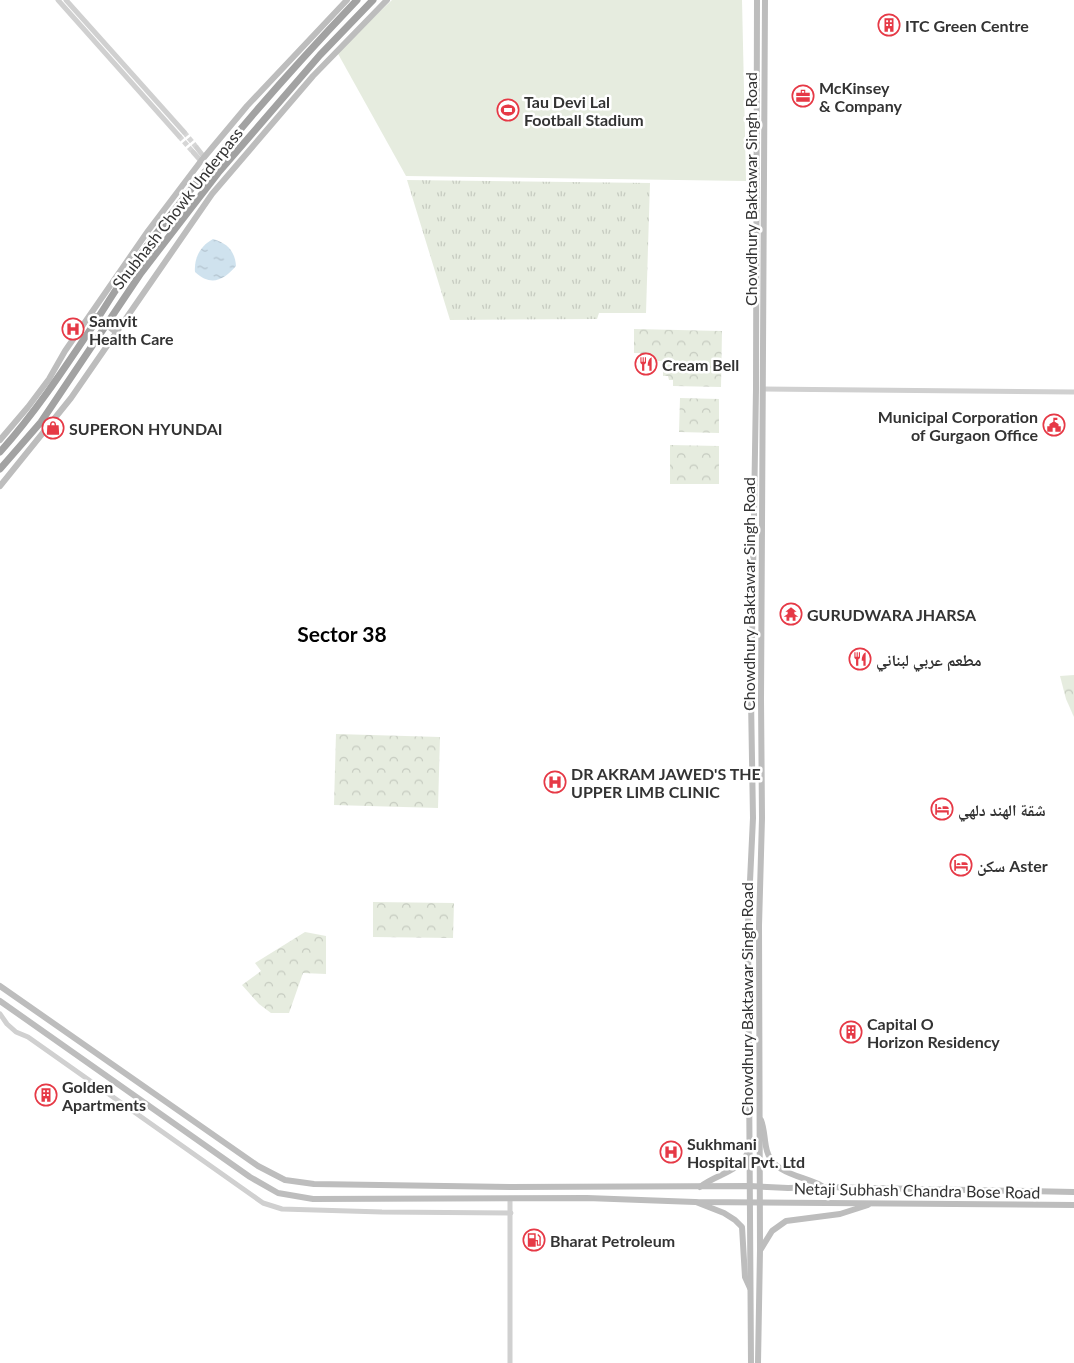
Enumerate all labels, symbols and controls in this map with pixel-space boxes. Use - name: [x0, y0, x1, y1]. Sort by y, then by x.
- building icon: ITC Green Centre: [877, 13, 901, 37]
- place label: ITC Green Centre: [905, 16, 1029, 35]
- street label: Chowdhury Baktawar Singh Road: [741, 72, 760, 306]
- place label: McKinsey & Company: [819, 78, 902, 115]
- office icon: McKinsey & Company: [791, 84, 815, 108]
- place label: Tau Devi Lal Football Stadium: [524, 92, 644, 129]
- sports icon: Tau Devi Lal Football Stadium: [496, 98, 520, 122]
- street label: Shubhash Chowk Underpass: [108, 123, 246, 293]
- place label: Samvit Health Care: [89, 311, 174, 348]
- hospital icon: Samvit Health Care: [61, 317, 85, 341]
- restaurant icon: Cream Bell: [634, 352, 658, 376]
- place label: Cream Bell: [662, 355, 739, 374]
- place label: Municipal Corporation of Gurgaon Office: [878, 407, 1038, 444]
- public building icon: Municipal Corporation of Gurgaon Office: [1042, 413, 1066, 437]
- shop icon: SUPERON HYUNDAI: [41, 416, 65, 440]
- place label: SUPERON HYUNDAI: [69, 419, 223, 438]
- street label: Chowdhury Baktawar Singh Road: [739, 477, 758, 711]
- temple icon: GURUDWARA JHARSA: [779, 602, 803, 626]
- place label: GURUDWARA JHARSA: [807, 605, 977, 624]
- district label: Sector 38: [297, 621, 387, 646]
- restaurant icon: مطعم عربي لبناني: [848, 647, 872, 671]
- place label: مطعم عربي لبناني: [876, 650, 982, 672]
- place label: DR AKRAM JAWED'S THE UPPER LIMB CLINIC: [571, 764, 761, 801]
- hospital icon: DR AKRAM JAWED'S THE UPPER LIMB CLINIC: [543, 770, 567, 794]
- hotel icon: شقة الهند دلهي: [930, 797, 954, 821]
- place label: شقة الهند دلهي: [958, 800, 1046, 822]
- hotel icon: سكن Aster: [949, 853, 973, 877]
- place label: سكن Aster: [977, 856, 1048, 876]
- street label: Chowdhury Baktawar Singh Road: [737, 882, 756, 1116]
- place label: Capital O Horizon Residency: [867, 1014, 1000, 1051]
- building icon: Capital O Horizon Residency: [839, 1020, 863, 1044]
- place label: Golden Apartments: [61, 1077, 146, 1114]
- building icon: Golden Apartments: [34, 1083, 58, 1107]
- place label: Sukhmani Hospital Pvt. Ltd: [687, 1134, 805, 1171]
- hospital icon: Sukhmani Hospital Pvt. Ltd: [659, 1140, 683, 1164]
- street label: Netaji Subhash Chandra Bose Road: [794, 1178, 1040, 1202]
- fuel station icon: Bharat Petroleum: [522, 1228, 546, 1252]
- place label: Bharat Petroleum: [550, 1231, 675, 1250]

